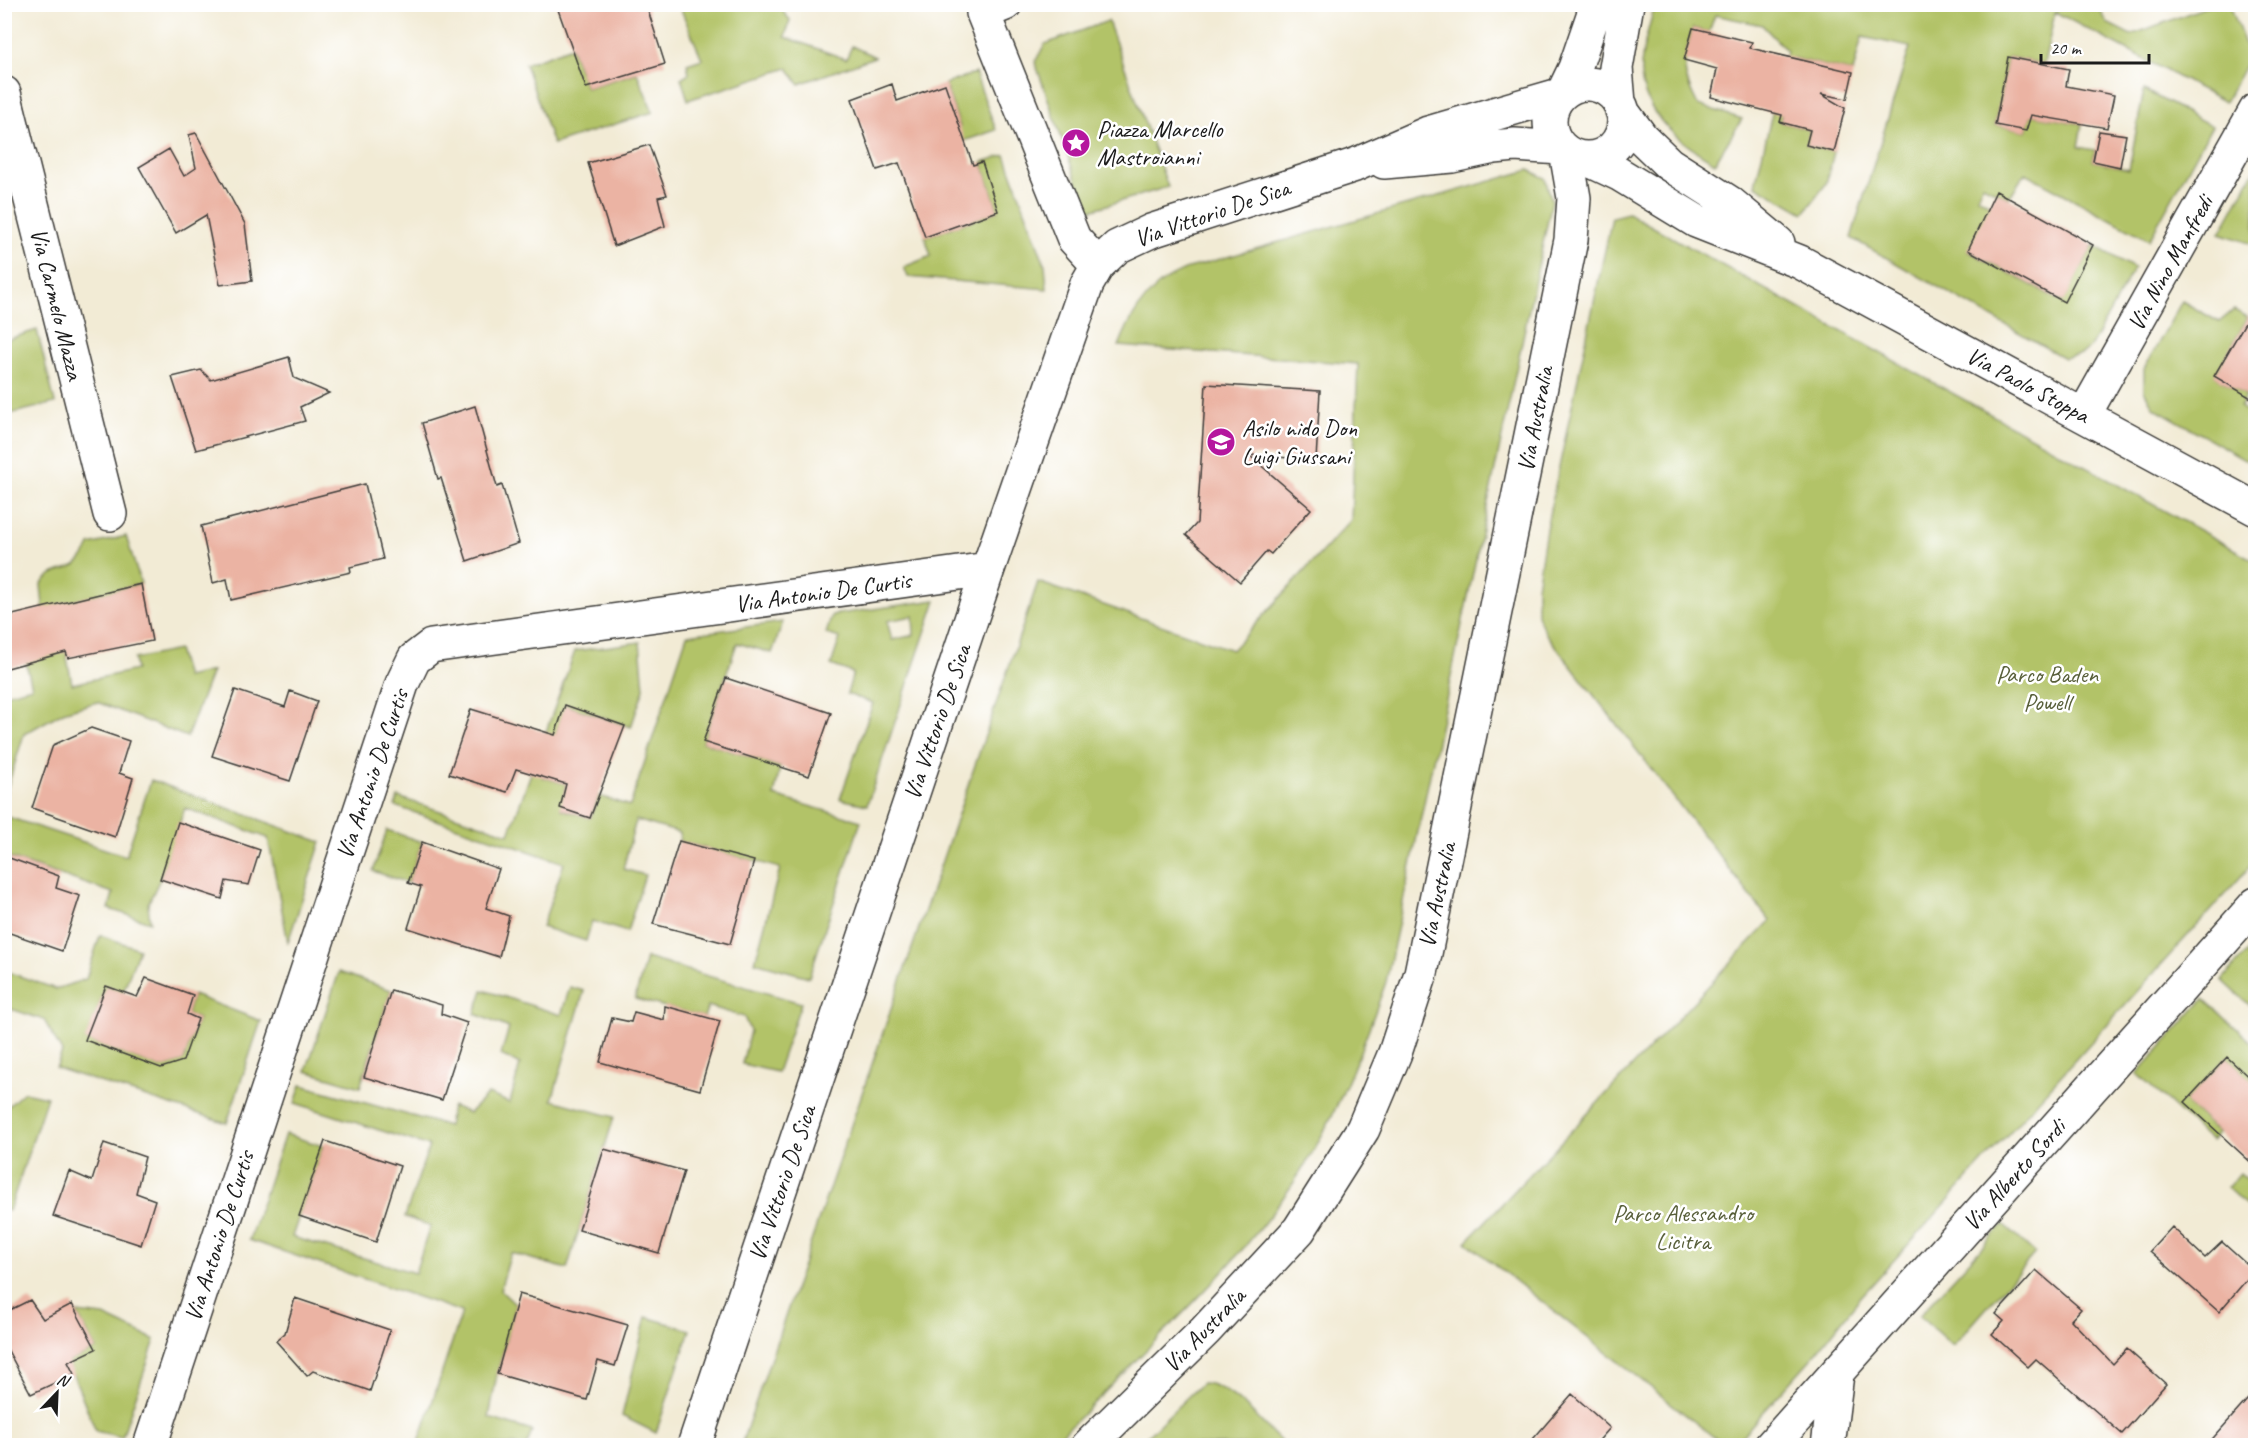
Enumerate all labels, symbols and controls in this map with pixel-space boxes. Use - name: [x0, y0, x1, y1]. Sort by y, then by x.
- scale bar: [2041, 27, 2149, 65]
- text: 20 m: [2050, 37, 2083, 59]
- place label: Piazza Marcello Mastroianni: [1097, 114, 1224, 172]
- place icon: Piazza Marcello Mastroianni: [1060, 127, 1092, 159]
- street label: Via Vittorio De Sica: [1131, 172, 1295, 254]
- street label: Via Nino Manfredi: [2121, 188, 2221, 336]
- street label: Via Carmelo Mazza: [24, 225, 91, 384]
- street label: Via Paolo Stoppa: [1961, 340, 2096, 431]
- street label: Via Australia: [1510, 362, 1560, 474]
- place label: Asilo nido Don Luigi Giussani: [1242, 413, 1357, 471]
- school or university icon: Asilo nido Don Luigi Giussani: [1205, 426, 1237, 458]
- street label: Via Antonio De Curtis: [733, 565, 915, 619]
- street label: Via Vittorio De Sica: [896, 639, 978, 803]
- park label: Parco Baden Powell: [1996, 659, 2099, 717]
- street label: Via Antonio De Curtis: [329, 684, 416, 863]
- street label: Via Australia: [1411, 838, 1463, 950]
- street label: Via Vittorio De Sica: [741, 1100, 823, 1264]
- street label: Via Alberto Sordi: [1956, 1110, 2074, 1237]
- street label: Via Antonio De Curtis: [177, 1145, 261, 1325]
- park label: Parco Alessandro Licitra: [1613, 1198, 1756, 1256]
- street label: Via Australia: [1156, 1280, 1253, 1379]
- north arrow: [27, 1363, 87, 1423]
- text: N: [54, 1369, 74, 1392]

